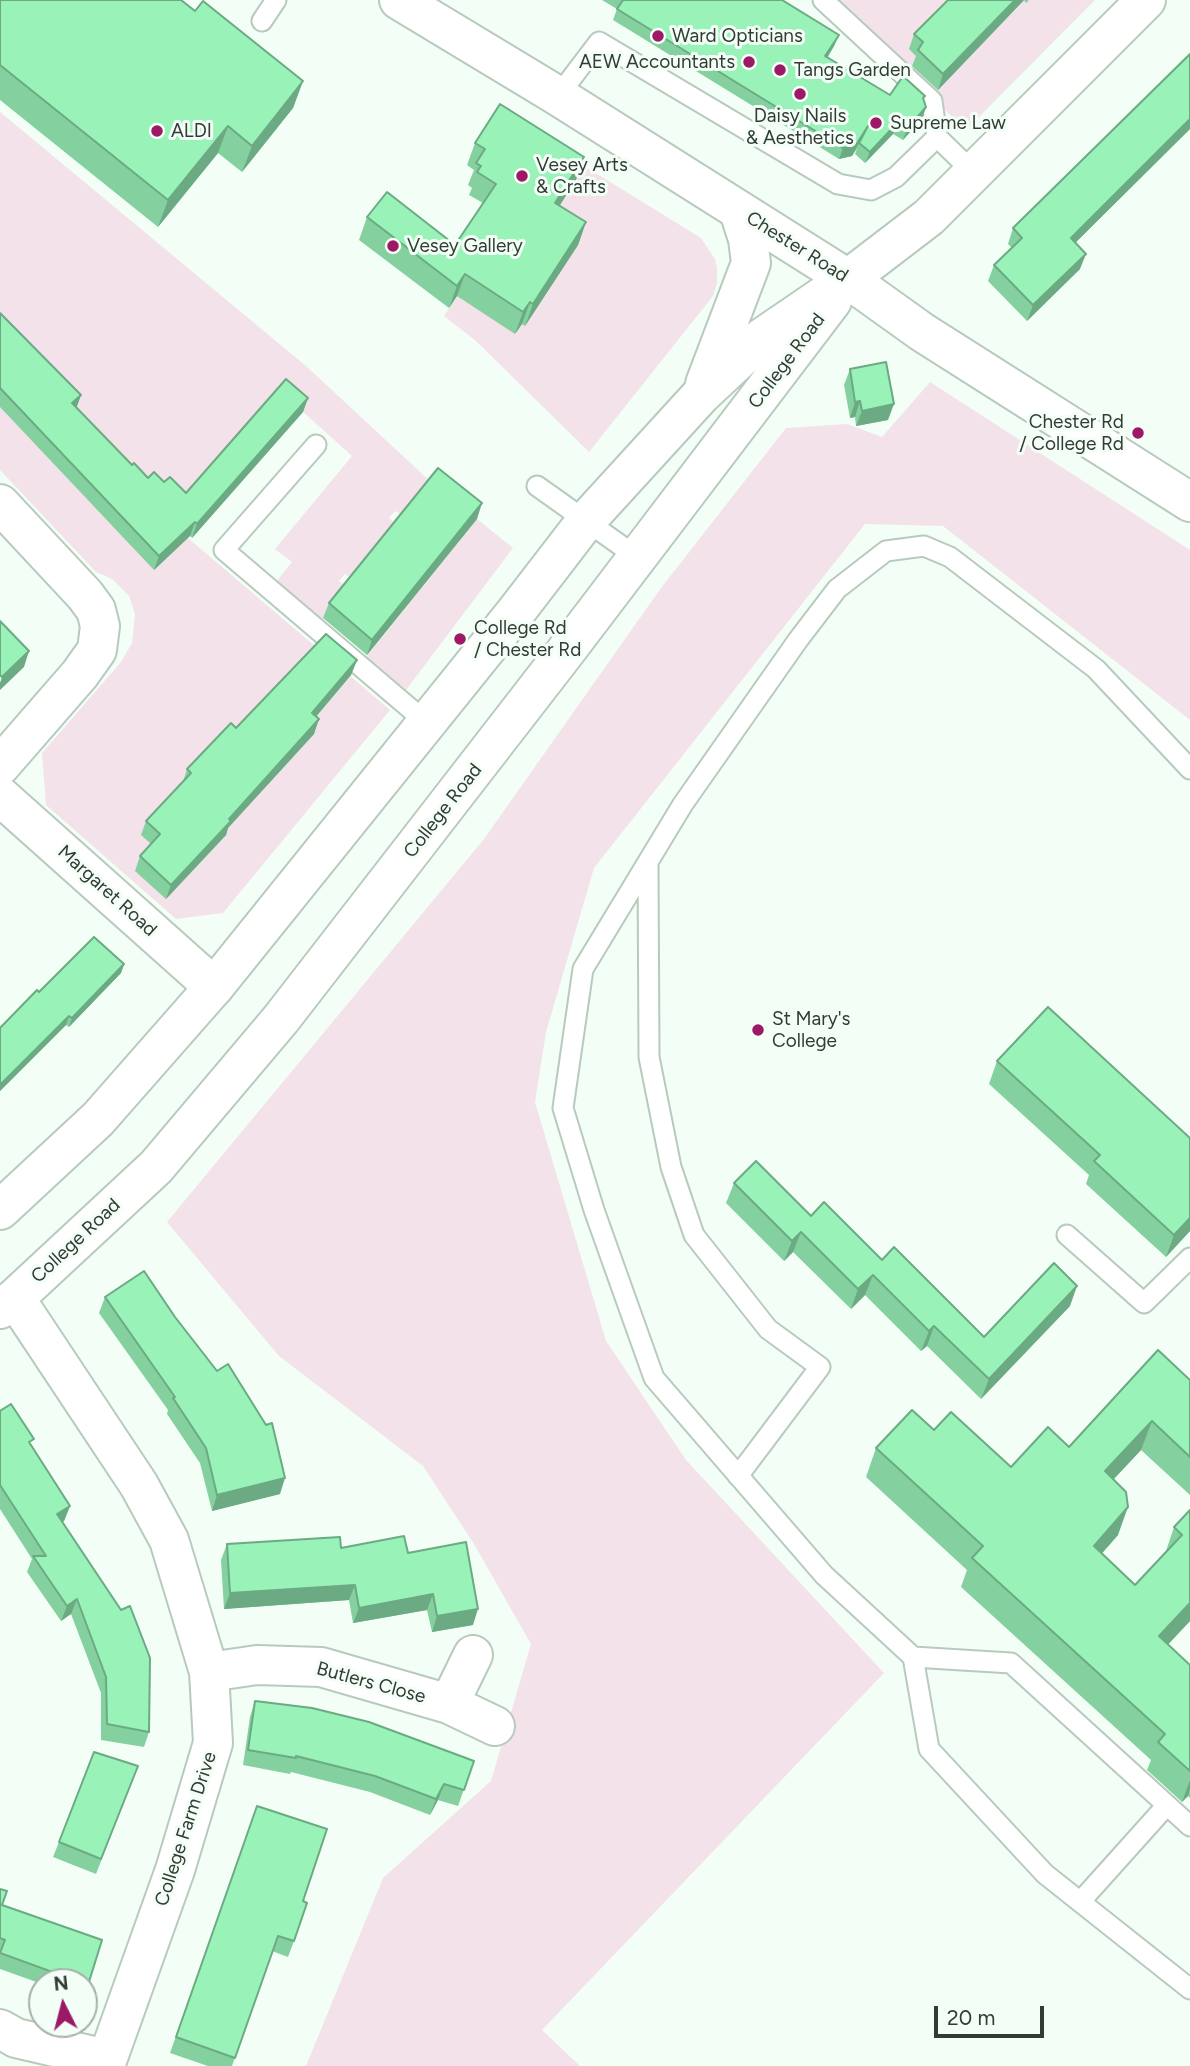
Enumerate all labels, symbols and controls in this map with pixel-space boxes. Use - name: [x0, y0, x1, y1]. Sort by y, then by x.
- place label: Ward Opticians: [672, 25, 803, 47]
- marker: Ward Opticians: [650, 28, 666, 44]
- place label: AEW Accountants: [579, 51, 735, 73]
- marker: AEW Accountants: [741, 54, 757, 70]
- place label: Tangs Garden: [794, 59, 911, 81]
- marker: Tangs Garden: [772, 62, 788, 78]
- marker: Daisy Nails & Aesthetics: [792, 86, 808, 102]
- place label: Daisy Nails & Aesthetics: [746, 105, 854, 149]
- place label: Supreme Law: [890, 112, 1006, 134]
- marker: Supreme Law: [868, 115, 884, 131]
- place label: ALDI: [171, 120, 212, 142]
- marker: ALDI: [149, 123, 165, 139]
- place label: Vesey Arts & Crafts: [536, 154, 628, 198]
- marker: Vesey Arts & Crafts: [514, 168, 530, 184]
- street label: Chester Road: [742, 207, 852, 287]
- place label: Vesey Gallery: [407, 235, 523, 257]
- marker: Vesey Gallery: [385, 238, 401, 254]
- street label: College Road: [744, 309, 830, 413]
- place label: Chester Rd / College Rd: [1019, 411, 1124, 455]
- marker: Chester Rd / College Rd: [1130, 425, 1146, 441]
- place label: College Rd / Chester Rd: [474, 617, 581, 661]
- marker: College Rd / Chester Rd: [452, 631, 468, 647]
- street label: College Road: [399, 759, 487, 863]
- street label: Margaret Road: [53, 841, 161, 941]
- place label: St Mary's College: [772, 1008, 850, 1052]
- marker: St Mary's College: [750, 1022, 766, 1038]
- street label: College Road: [27, 1194, 125, 1288]
- street label: Butlers Close: [314, 1657, 428, 1709]
- street label: College Farm Drive: [150, 1749, 222, 1909]
- north arrow: [28, 1968, 98, 2038]
- text: N: [52, 1971, 69, 1996]
- scale bar: [938, 1993, 1048, 2037]
- text: 20 m: [947, 2005, 995, 2030]

